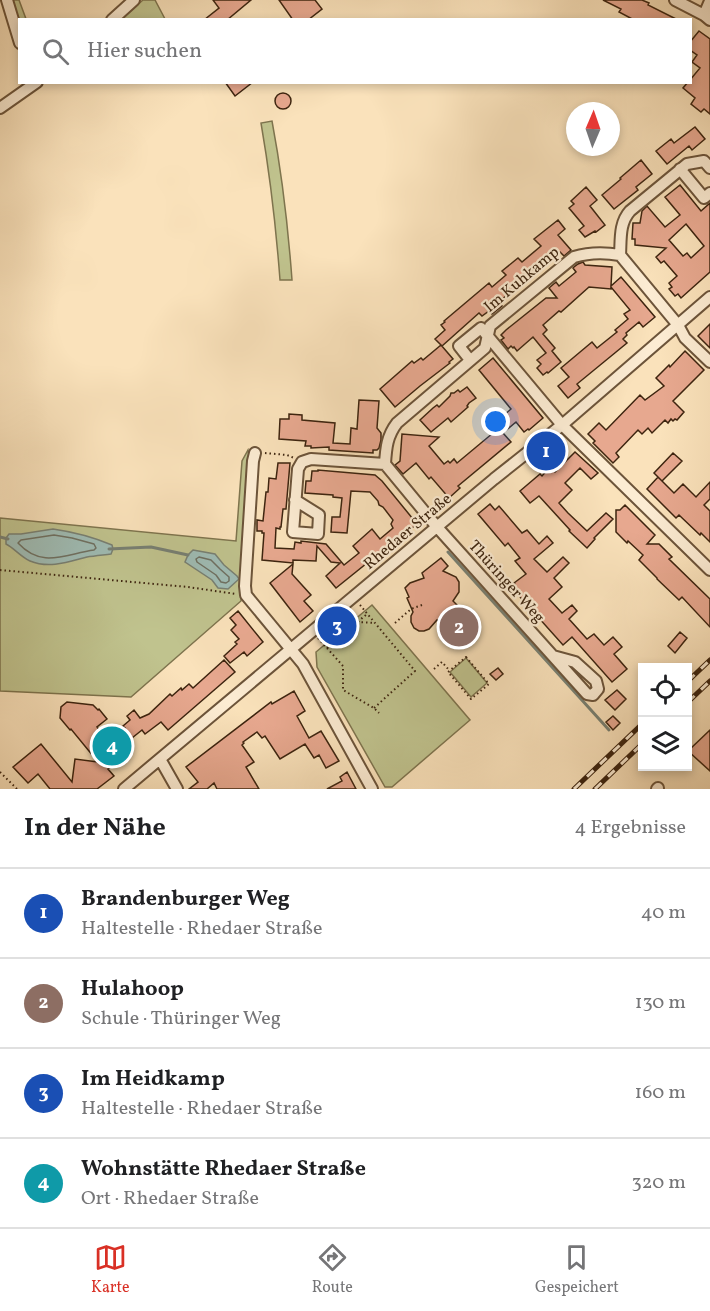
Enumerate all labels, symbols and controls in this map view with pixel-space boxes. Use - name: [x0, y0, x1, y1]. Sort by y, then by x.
- search box: [18, 18, 692, 84]
- icon: search: [39, 35, 72, 68]
- text: Hier suchen: [87, 36, 202, 67]
- north arrow: [566, 102, 620, 156]
- street label: Im Kuhkamp: [480, 242, 564, 318]
- your location: [481, 407, 510, 436]
- pin: 1: [526, 428, 566, 474]
- street label: Rhedaer Straße: [359, 489, 457, 575]
- street label: Thüringer Weg: [463, 536, 549, 628]
- pin: 3: [318, 604, 356, 648]
- pin: 2: [440, 604, 478, 650]
- map controls: [638, 663, 692, 771]
- button: locate: [638, 663, 692, 717]
- button: layers: [638, 717, 692, 771]
- pin: 4: [92, 724, 132, 768]
- text: In der Nähe: [24, 810, 166, 846]
- text: 4 Ergebnisse: [574, 814, 686, 842]
- text: Brandenburger Weg: [81, 884, 290, 915]
- text: 1: [39, 899, 48, 927]
- text: 40 m: [641, 899, 686, 927]
- text: Haltestelle · Rhedaer Straße: [81, 915, 323, 943]
- text: Hulahoop: [81, 974, 184, 1005]
- text: 2: [38, 989, 49, 1017]
- text: 130 m: [635, 989, 686, 1017]
- text: Schule · Thüringer Weg: [81, 1005, 281, 1033]
- text: Im Heidkamp: [81, 1064, 225, 1095]
- text: 3: [38, 1079, 49, 1107]
- text: 160 m: [634, 1079, 686, 1107]
- text: Haltestelle · Rhedaer Straße: [81, 1095, 323, 1123]
- text: Wohnstätte Rhedaer Straße: [81, 1154, 366, 1185]
- text: 4: [37, 1169, 50, 1197]
- text: 320 m: [631, 1169, 686, 1197]
- text: Ort · Rhedaer Straße: [81, 1185, 259, 1213]
- tab: Karte: [91, 1241, 130, 1299]
- tab: Route: [312, 1241, 353, 1299]
- tab: Gespeichert: [535, 1241, 619, 1299]

